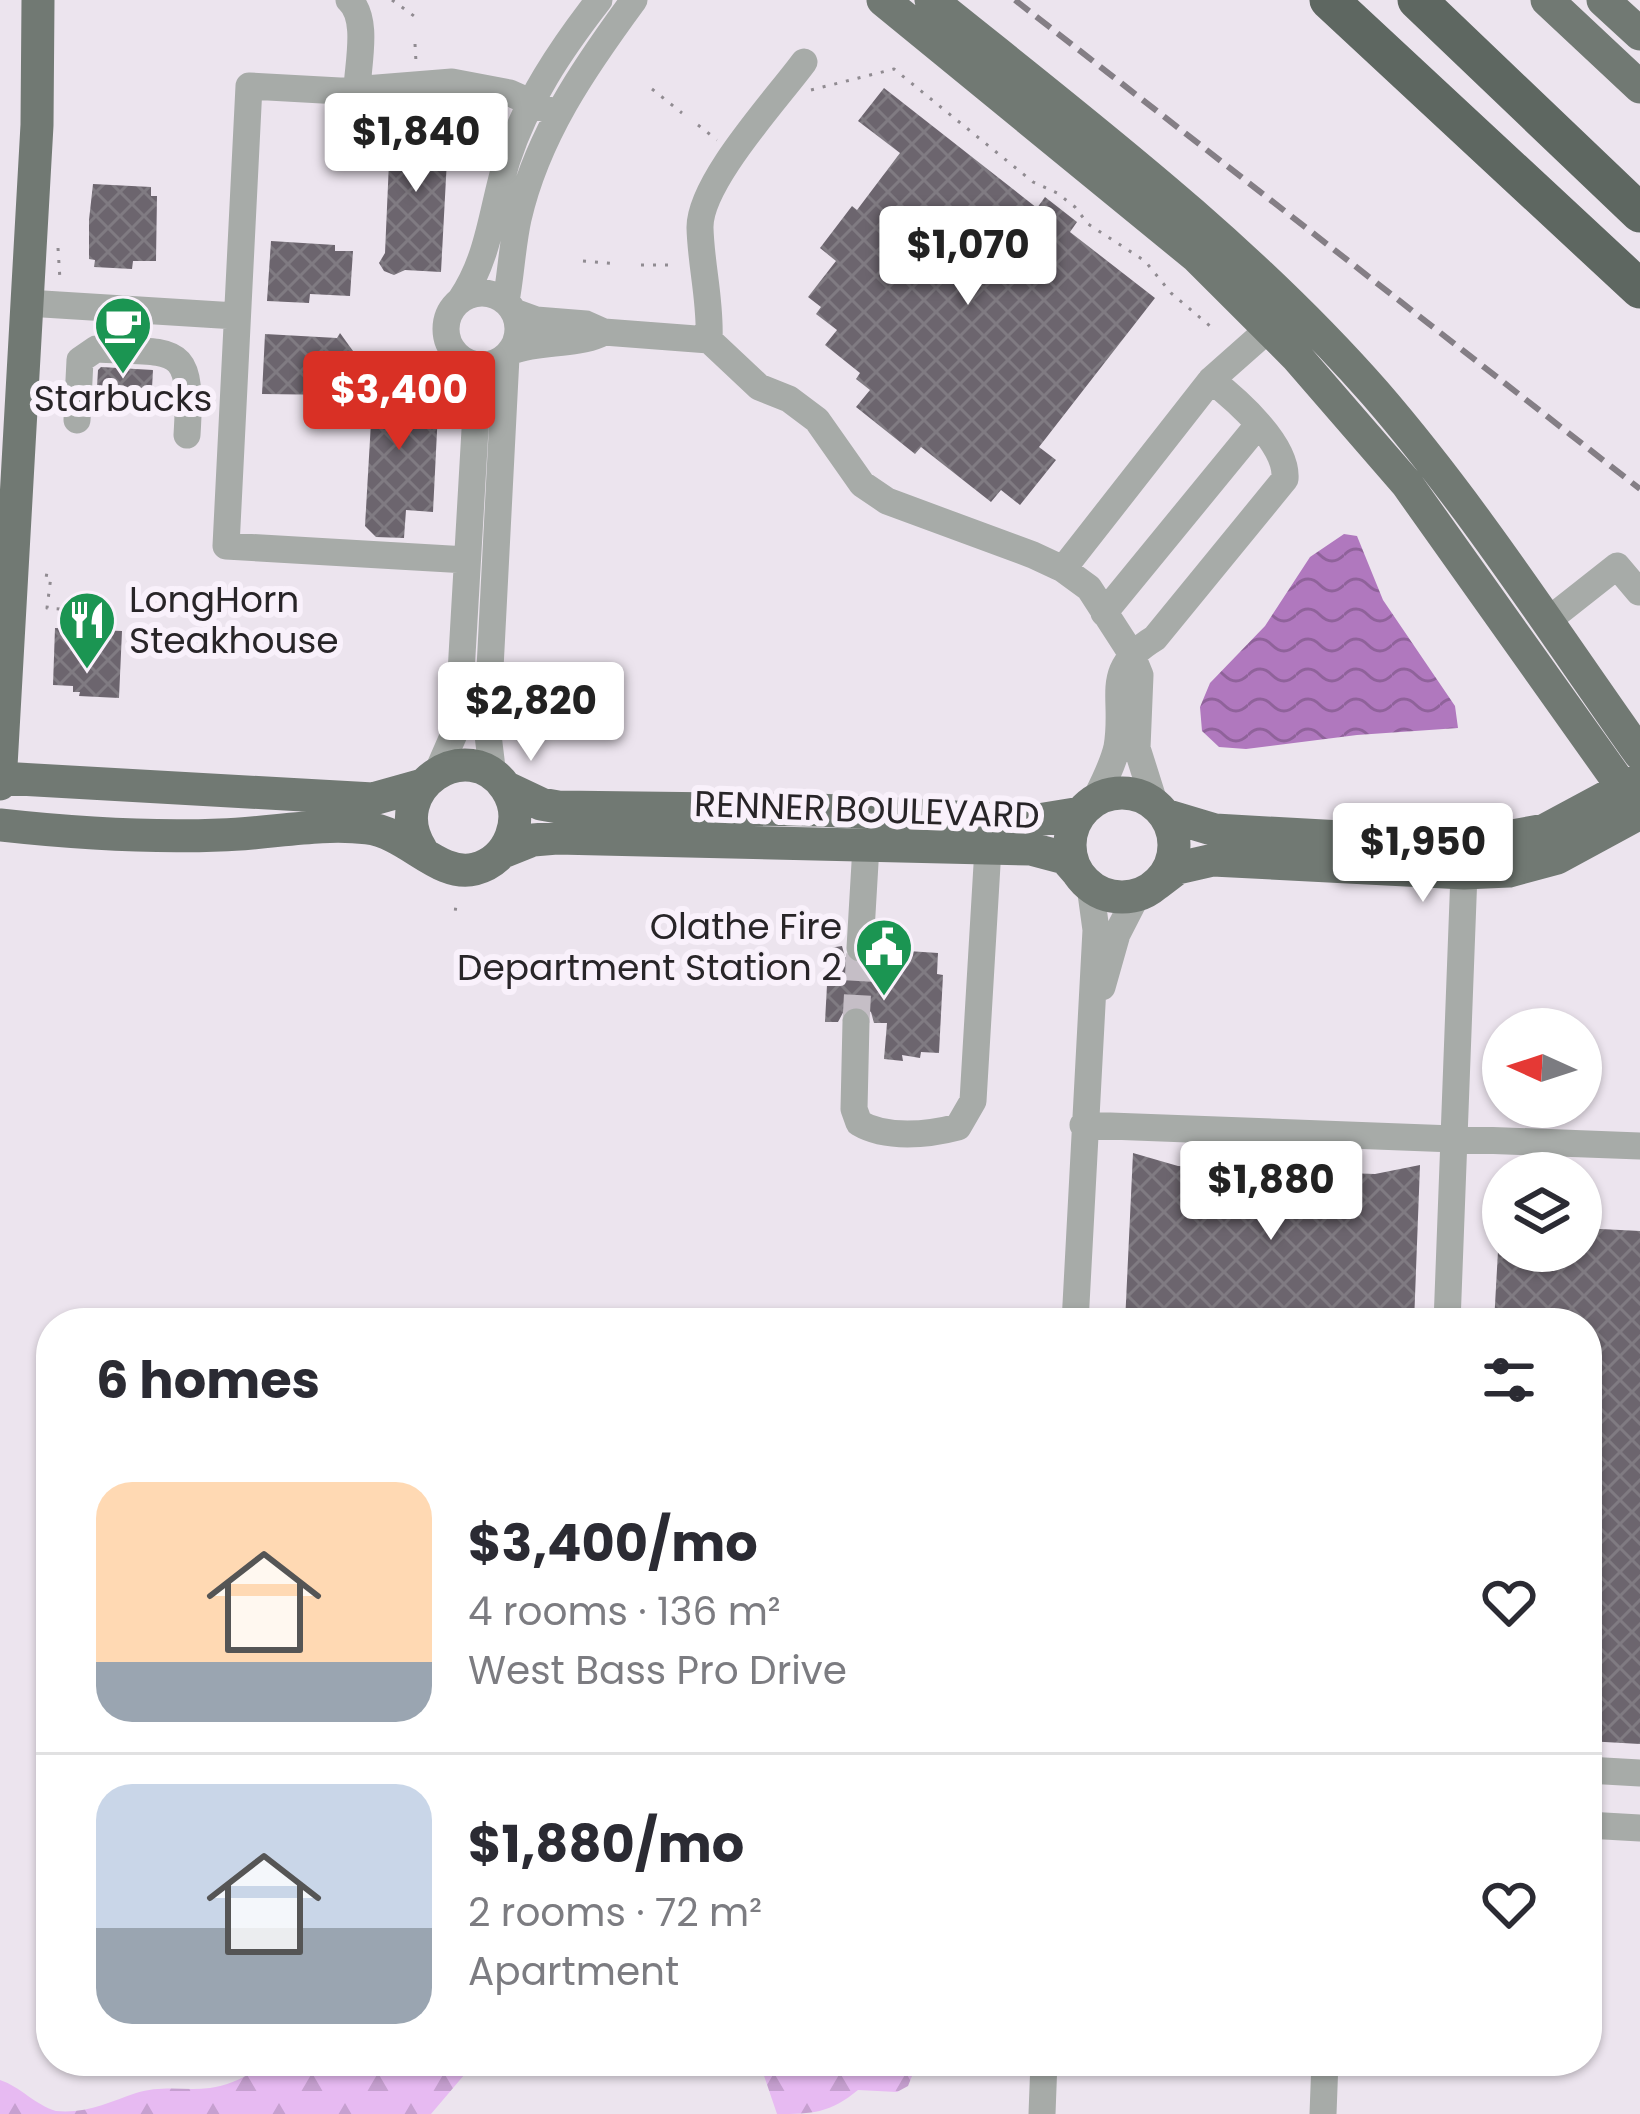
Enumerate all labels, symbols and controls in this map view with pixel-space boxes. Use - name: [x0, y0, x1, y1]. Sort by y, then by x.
- pin: $1,840: [318, 93, 514, 195]
- text: $1,840: [352, 104, 480, 159]
- pin: $1,070: [870, 206, 1066, 308]
- text: $1,070: [906, 217, 1030, 272]
- cafe icon: Starbucks: [92, 294, 154, 376]
- pin: $3,400: [301, 351, 497, 453]
- text: $3,400: [330, 362, 468, 417]
- place label: Starbucks: [34, 373, 212, 424]
- place label: LongHorn Steakhouse: [129, 574, 339, 666]
- restaurant icon: LongHorn Steakhouse: [56, 589, 118, 671]
- pin: $2,820: [433, 662, 629, 764]
- text: $2,820: [465, 673, 597, 728]
- street label: RENNER BOULEVARD: [693, 778, 1041, 841]
- pin: $1,950: [1325, 803, 1521, 905]
- text: $1,950: [1360, 814, 1486, 869]
- place label: Olathe Fire Department Station 2: [457, 901, 842, 993]
- public building icon: Olathe Fire Department Station 2: [853, 916, 915, 998]
- north arrow: [1482, 1008, 1602, 1128]
- map controls: [1482, 1008, 1602, 1272]
- pin: $1,880: [1173, 1141, 1369, 1243]
- text: $1,880: [1207, 1152, 1335, 1207]
- button: layers: [1482, 1152, 1602, 1272]
- text: 6 homes: [96, 1344, 320, 1416]
- icon: filters: [1476, 1347, 1542, 1413]
- text: $3,400/mo: [468, 1507, 758, 1579]
- icon: home: [192, 1530, 336, 1674]
- icon: heart: [1476, 1569, 1542, 1635]
- text: 4 rooms · 136 m²: [468, 1584, 781, 1639]
- text: West Bass Pro Drive: [468, 1643, 847, 1698]
- text: $1,880/mo: [468, 1808, 744, 1880]
- icon: home: [192, 1832, 336, 1976]
- icon: heart: [1476, 1871, 1542, 1937]
- text: 2 rooms · 72 m²: [468, 1885, 762, 1940]
- text: Apartment: [468, 1944, 679, 1999]

